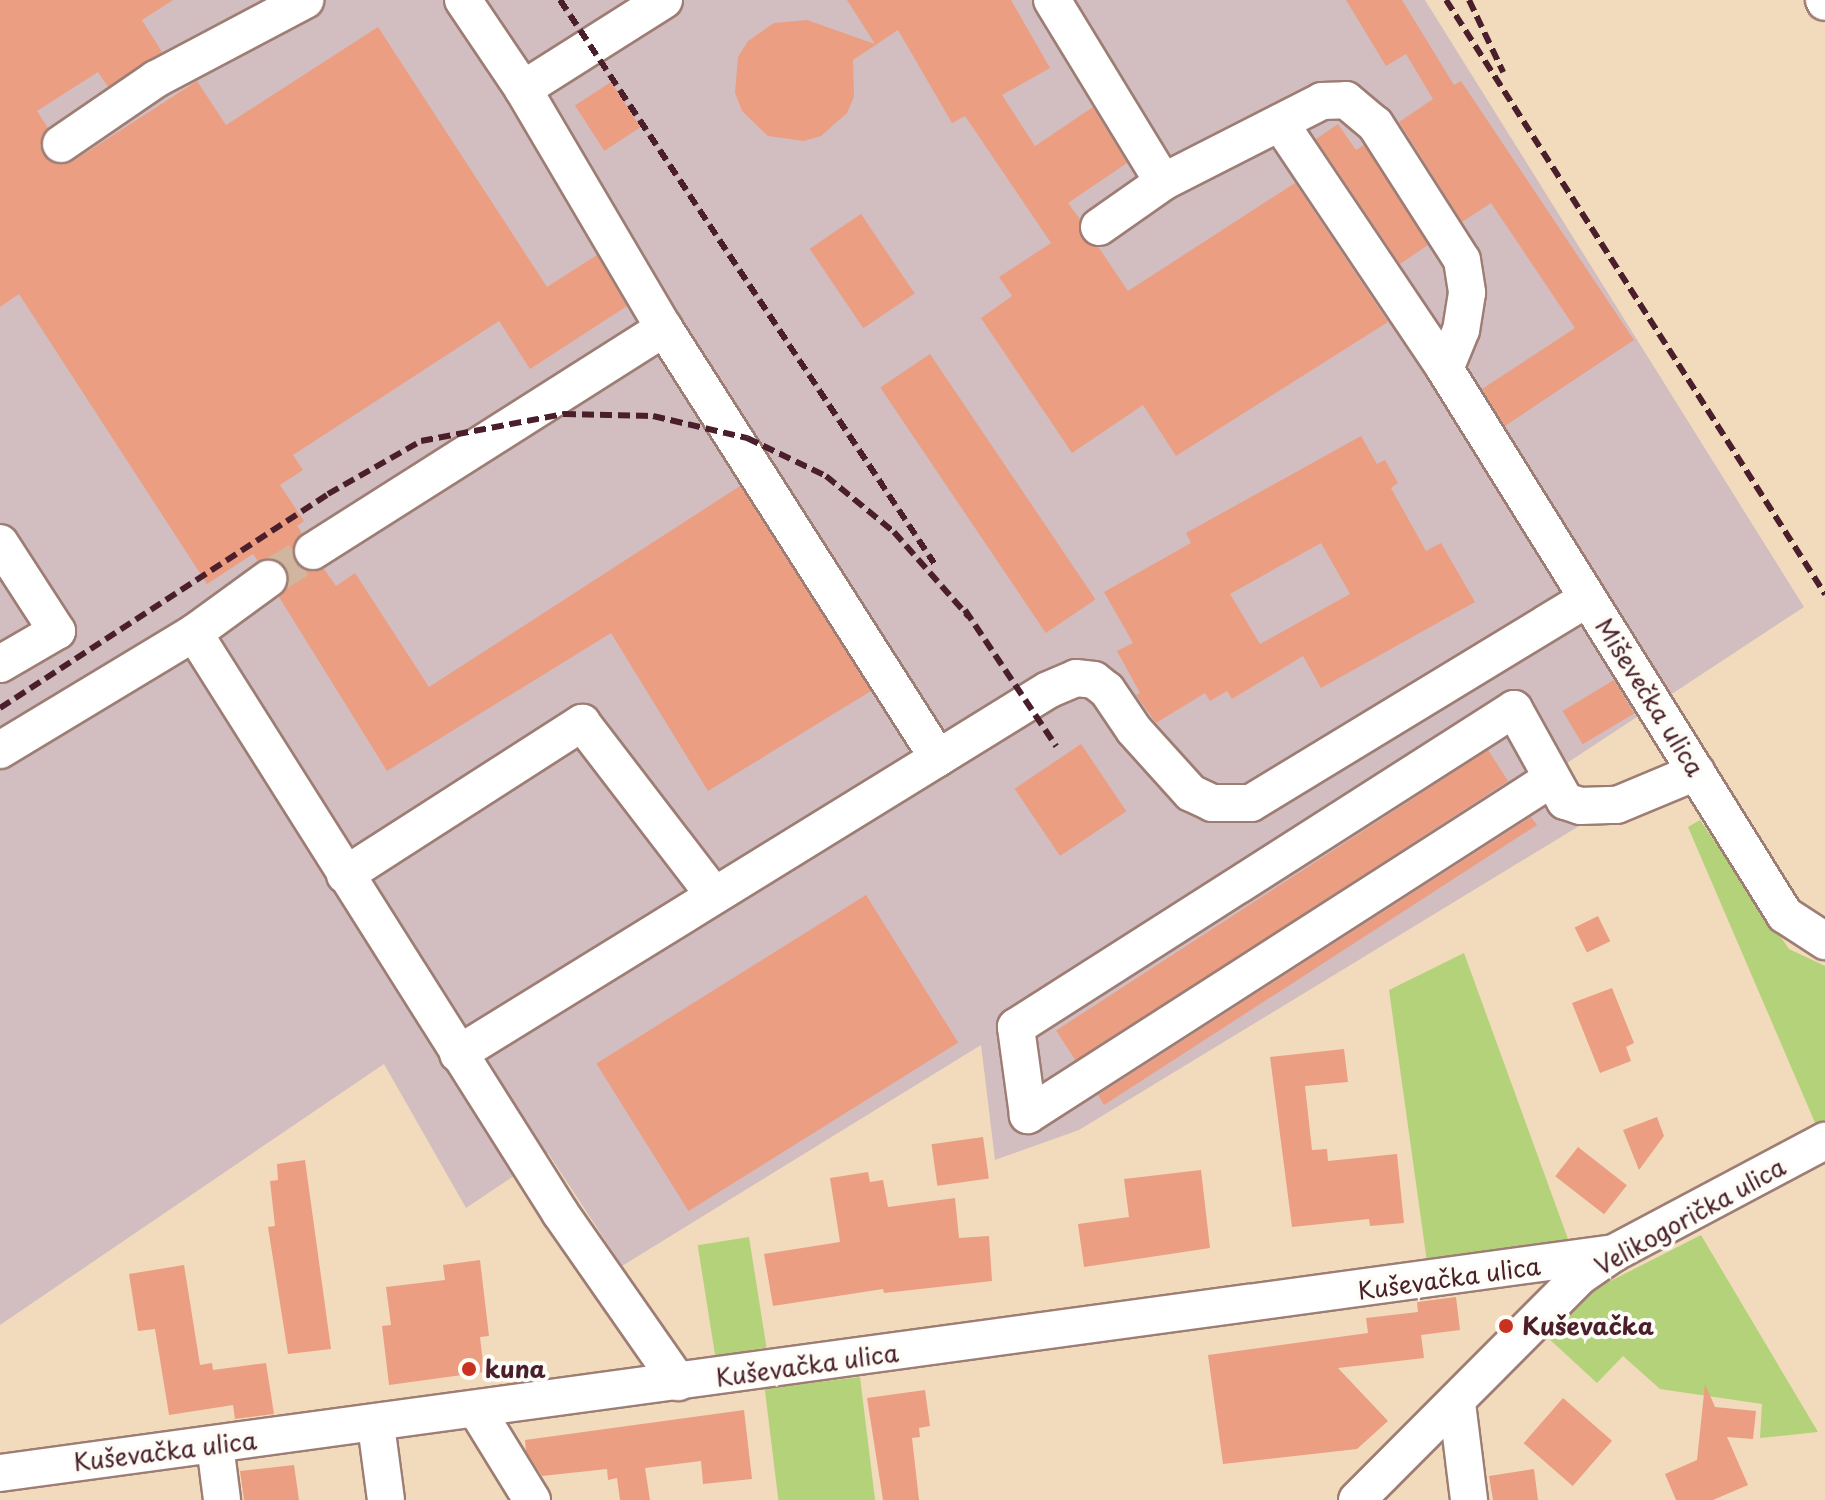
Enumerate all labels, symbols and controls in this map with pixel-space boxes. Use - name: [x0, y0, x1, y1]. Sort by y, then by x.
- street label: Miševečka ulica: [1590, 612, 1710, 782]
- street label: Velikogorička ulica: [1589, 1151, 1791, 1281]
- street label: Kuševačka ulica: [1355, 1251, 1543, 1305]
- place label: Kuševačka: [1522, 1312, 1654, 1340]
- marker: Kuševačka: [1497, 1317, 1515, 1335]
- street label: Kuševačka ulica: [713, 1338, 901, 1392]
- place label: kuna: [485, 1355, 546, 1383]
- marker: kuna: [460, 1360, 478, 1378]
- street label: Kuševačka ulica: [71, 1425, 259, 1477]

